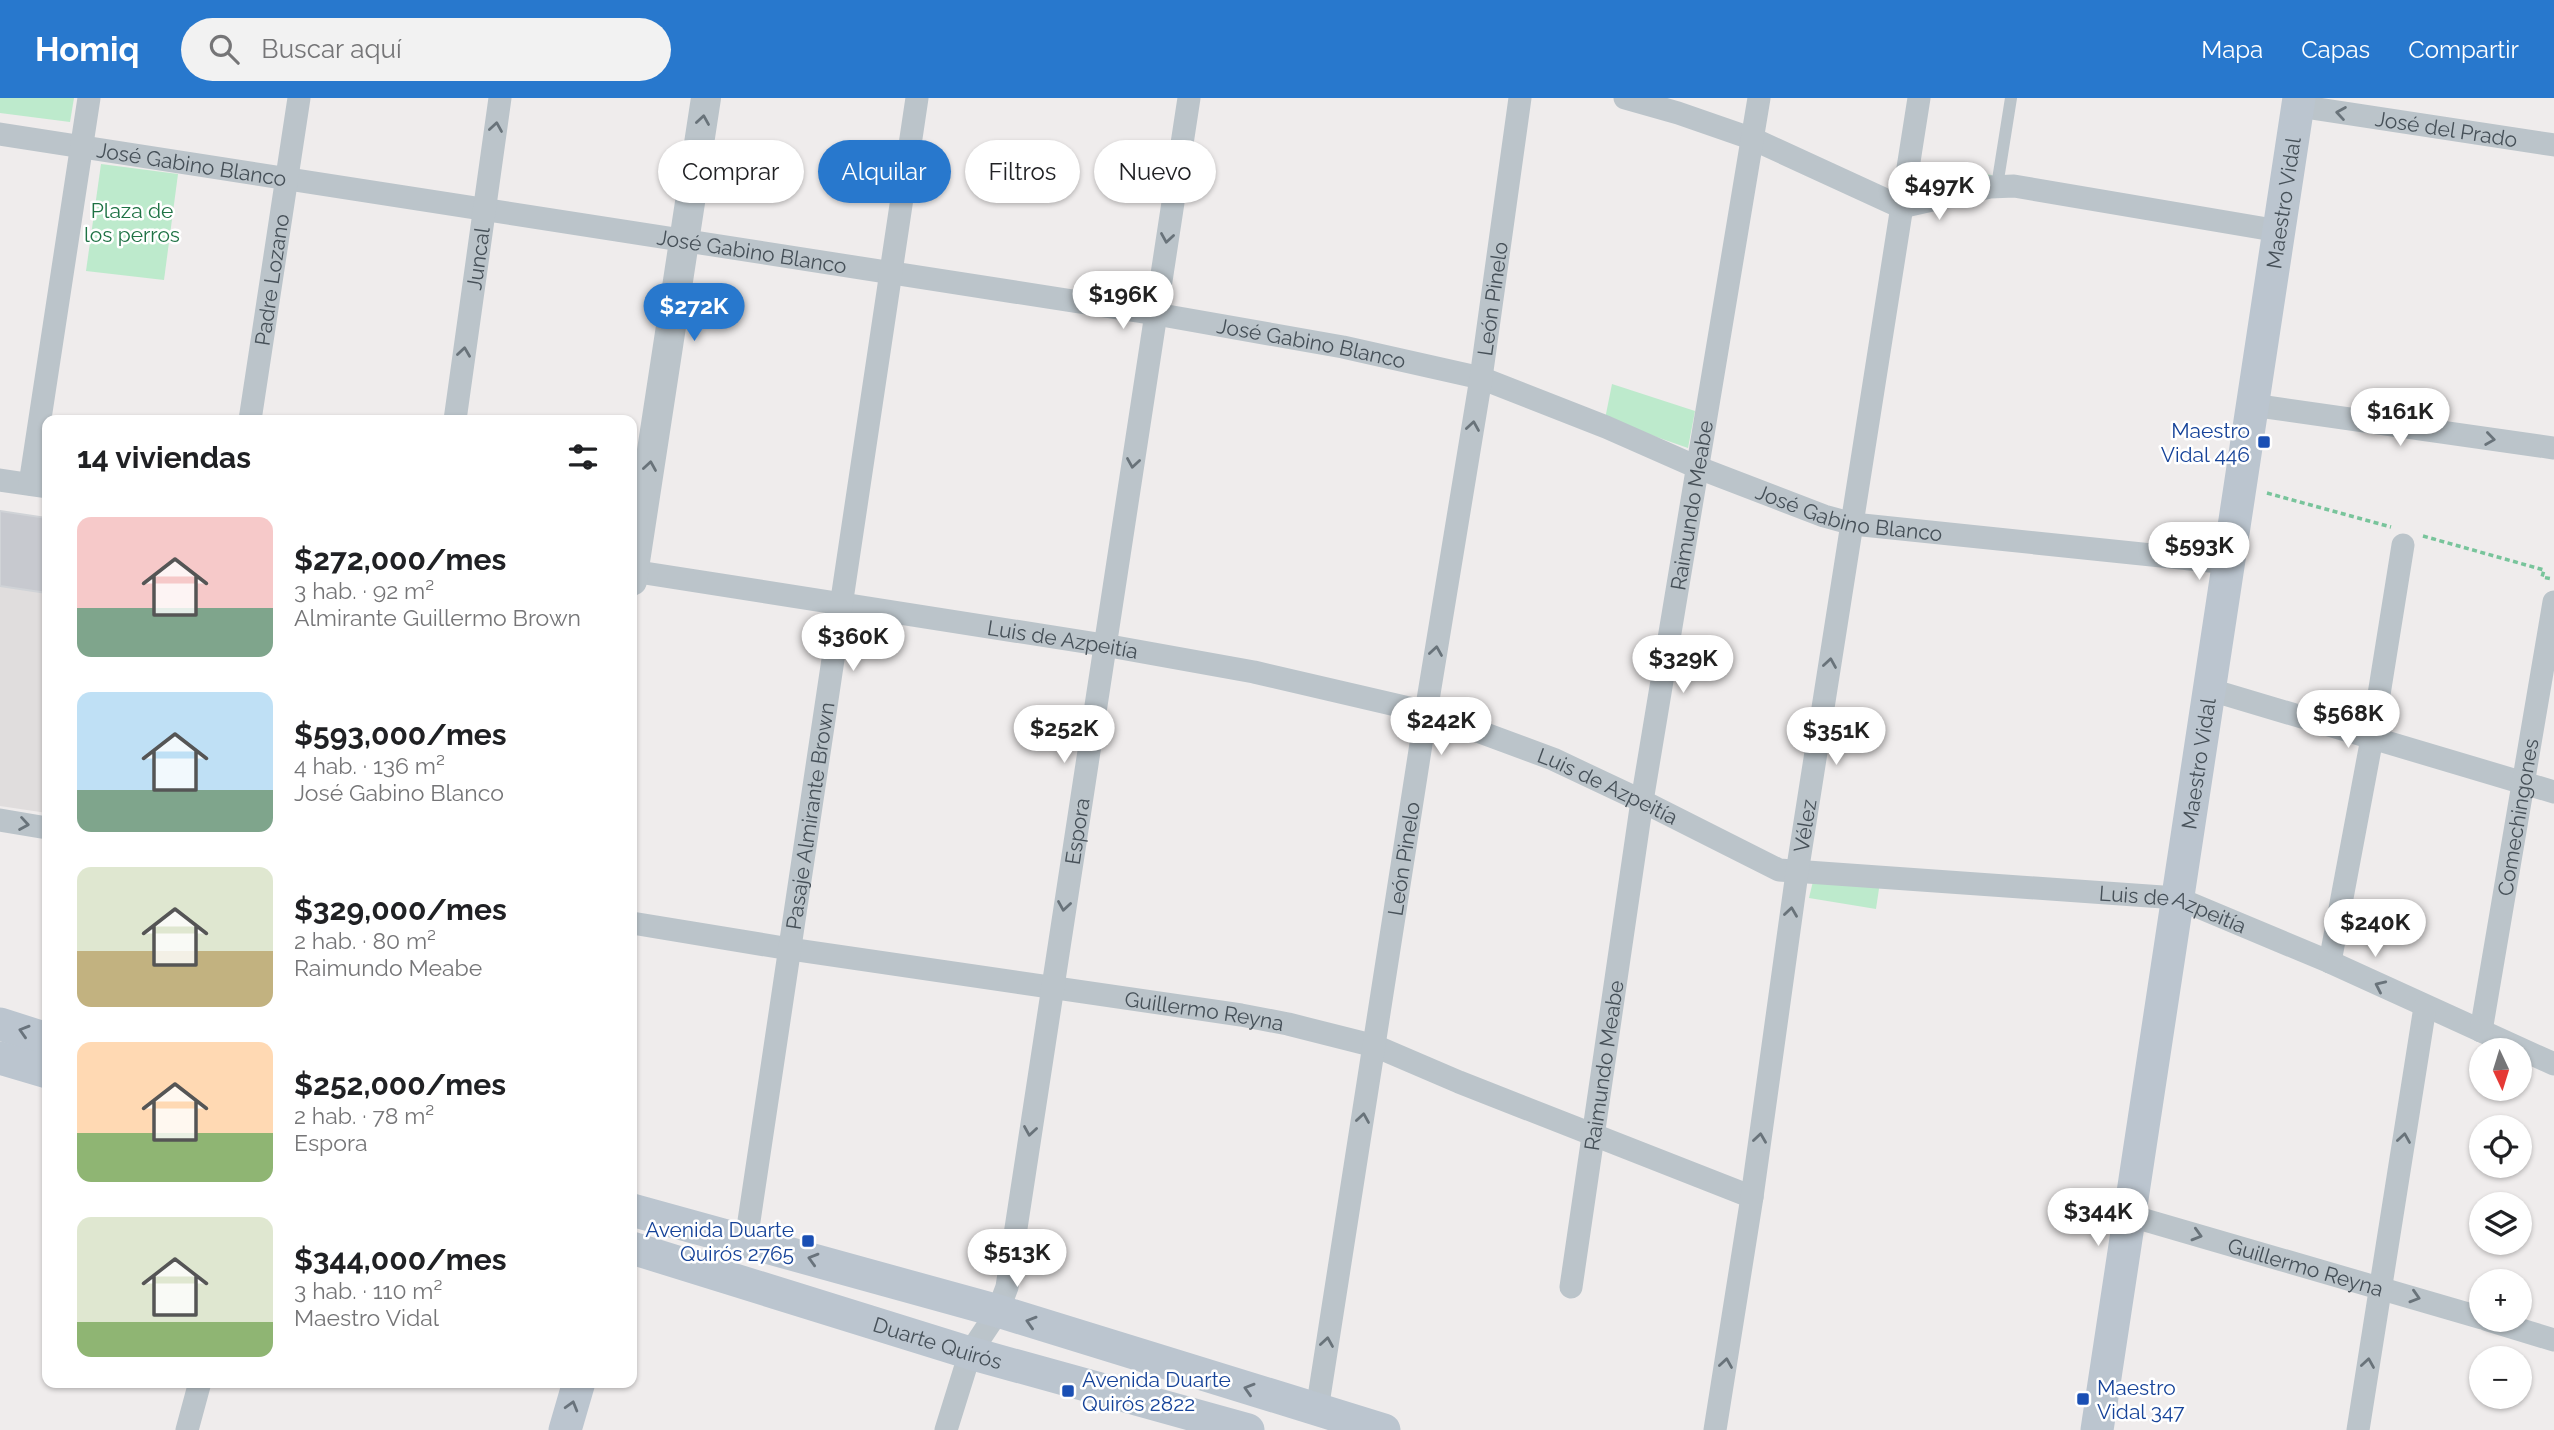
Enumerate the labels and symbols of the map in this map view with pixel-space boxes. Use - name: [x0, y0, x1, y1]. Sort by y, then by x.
- street label: José del Prado: [2373, 105, 2519, 152]
- one-way arrow: [2335, 106, 2347, 121]
- one-way arrow: [695, 114, 710, 126]
- one-way arrow: [488, 121, 503, 133]
- street label: Maestro Vidal: [2261, 135, 2305, 270]
- street label: José Gabino Blanco: [95, 137, 288, 191]
- pin: $497K: [1890, 162, 1988, 222]
- park label: Plaza de los perros: [84, 198, 180, 247]
- street label: Padre Lozano: [249, 212, 294, 347]
- street label: José Gabino Blanco: [655, 224, 849, 278]
- street label: Juncal: [461, 225, 494, 292]
- one-way arrow: [1160, 232, 1175, 244]
- street label: León Pinelo: [1472, 240, 1512, 357]
- pin: $196K: [1074, 272, 1172, 331]
- pin: $272K: [645, 284, 743, 343]
- street label: José Gabino Blanco: [1215, 312, 1408, 373]
- one-way arrow: [456, 346, 471, 358]
- pin: $161K: [2351, 388, 2449, 448]
- street label: Raimundo Meabe: [1665, 418, 1718, 592]
- place label: Maestro Vidal 446: [2161, 418, 2250, 467]
- one-way arrow: [1465, 420, 1480, 432]
- one-way arrow: [2484, 431, 2495, 446]
- marker: Maestro Vidal 446: [2256, 434, 2272, 450]
- one-way arrow: [1125, 457, 1140, 469]
- one-way arrow: [642, 460, 657, 471]
- street label: José Gabino Blanco: [1752, 479, 1944, 546]
- pin: $593K: [2150, 522, 2248, 582]
- pin: $360K: [804, 614, 902, 673]
- street label: Luis de Azpeitía: [986, 614, 1140, 663]
- pin: $329K: [1634, 636, 1732, 695]
- one-way arrow: [1428, 645, 1443, 657]
- one-way arrow: [1822, 658, 1837, 669]
- pin: $568K: [2299, 690, 2397, 750]
- street label: Maestro Vidal: [2176, 696, 2220, 831]
- pin: $242K: [1392, 698, 1490, 757]
- street label: Pasaje Almirante Brown: [780, 700, 839, 931]
- pin: $252K: [1015, 706, 1113, 765]
- pin: $351K: [1787, 708, 1885, 767]
- street label: Comechingones: [2492, 736, 2543, 898]
- street label: Luis de Azpeitía: [1534, 742, 1682, 830]
- street label: Espora: [1059, 796, 1094, 866]
- street label: Vélez: [1788, 797, 1821, 854]
- street label: León Pinelo: [1382, 800, 1424, 917]
- one-way arrow: [18, 816, 30, 831]
- street label: Luis de Azpeitía: [2098, 880, 2250, 938]
- one-way arrow: [1057, 900, 1072, 912]
- pin: $240K: [2326, 900, 2424, 959]
- one-way arrow: [1784, 907, 1799, 918]
- street label: Raimundo Meabe: [1579, 979, 1628, 1152]
- one-way arrow: [2375, 980, 2387, 994]
- street label: Guillermo Reyna: [1123, 986, 1286, 1035]
- one-way arrow: [18, 1025, 30, 1040]
- north arrow: [2469, 1038, 2532, 1101]
- one-way arrow: [1355, 1112, 1370, 1123]
- one-way arrow: [1023, 1125, 1038, 1136]
- one-way arrow: [1753, 1132, 1768, 1144]
- one-way arrow: [2396, 1132, 2411, 1144]
- pin: $344K: [2049, 1188, 2147, 1248]
- place label: Avenida Duarte Quirós 2765: [645, 1217, 794, 1266]
- one-way arrow: [2190, 1226, 2202, 1241]
- pin: $513K: [968, 1230, 1066, 1289]
- street label: Guillermo Reyna: [2225, 1232, 2387, 1301]
- marker: Avenida Duarte Quirós 2765: [800, 1233, 816, 1249]
- one-way arrow: [807, 1253, 819, 1268]
- one-way arrow: [2409, 1289, 2421, 1304]
- street label: Duarte Quirós: [870, 1311, 1005, 1374]
- one-way arrow: [1026, 1316, 1038, 1330]
- one-way arrow: [1319, 1336, 1334, 1348]
- one-way arrow: [1718, 1357, 1733, 1369]
- one-way arrow: [2360, 1357, 2375, 1368]
- place label: Avenida Duarte Quirós 2822: [1082, 1367, 1231, 1416]
- place label: Maestro Vidal 347: [2097, 1375, 2185, 1424]
- one-way arrow: [1243, 1382, 1255, 1397]
- marker: Avenida Duarte Quirós 2822: [1060, 1383, 1076, 1399]
- marker: Maestro Vidal 347: [2075, 1391, 2091, 1407]
- one-way arrow: [563, 1400, 578, 1412]

